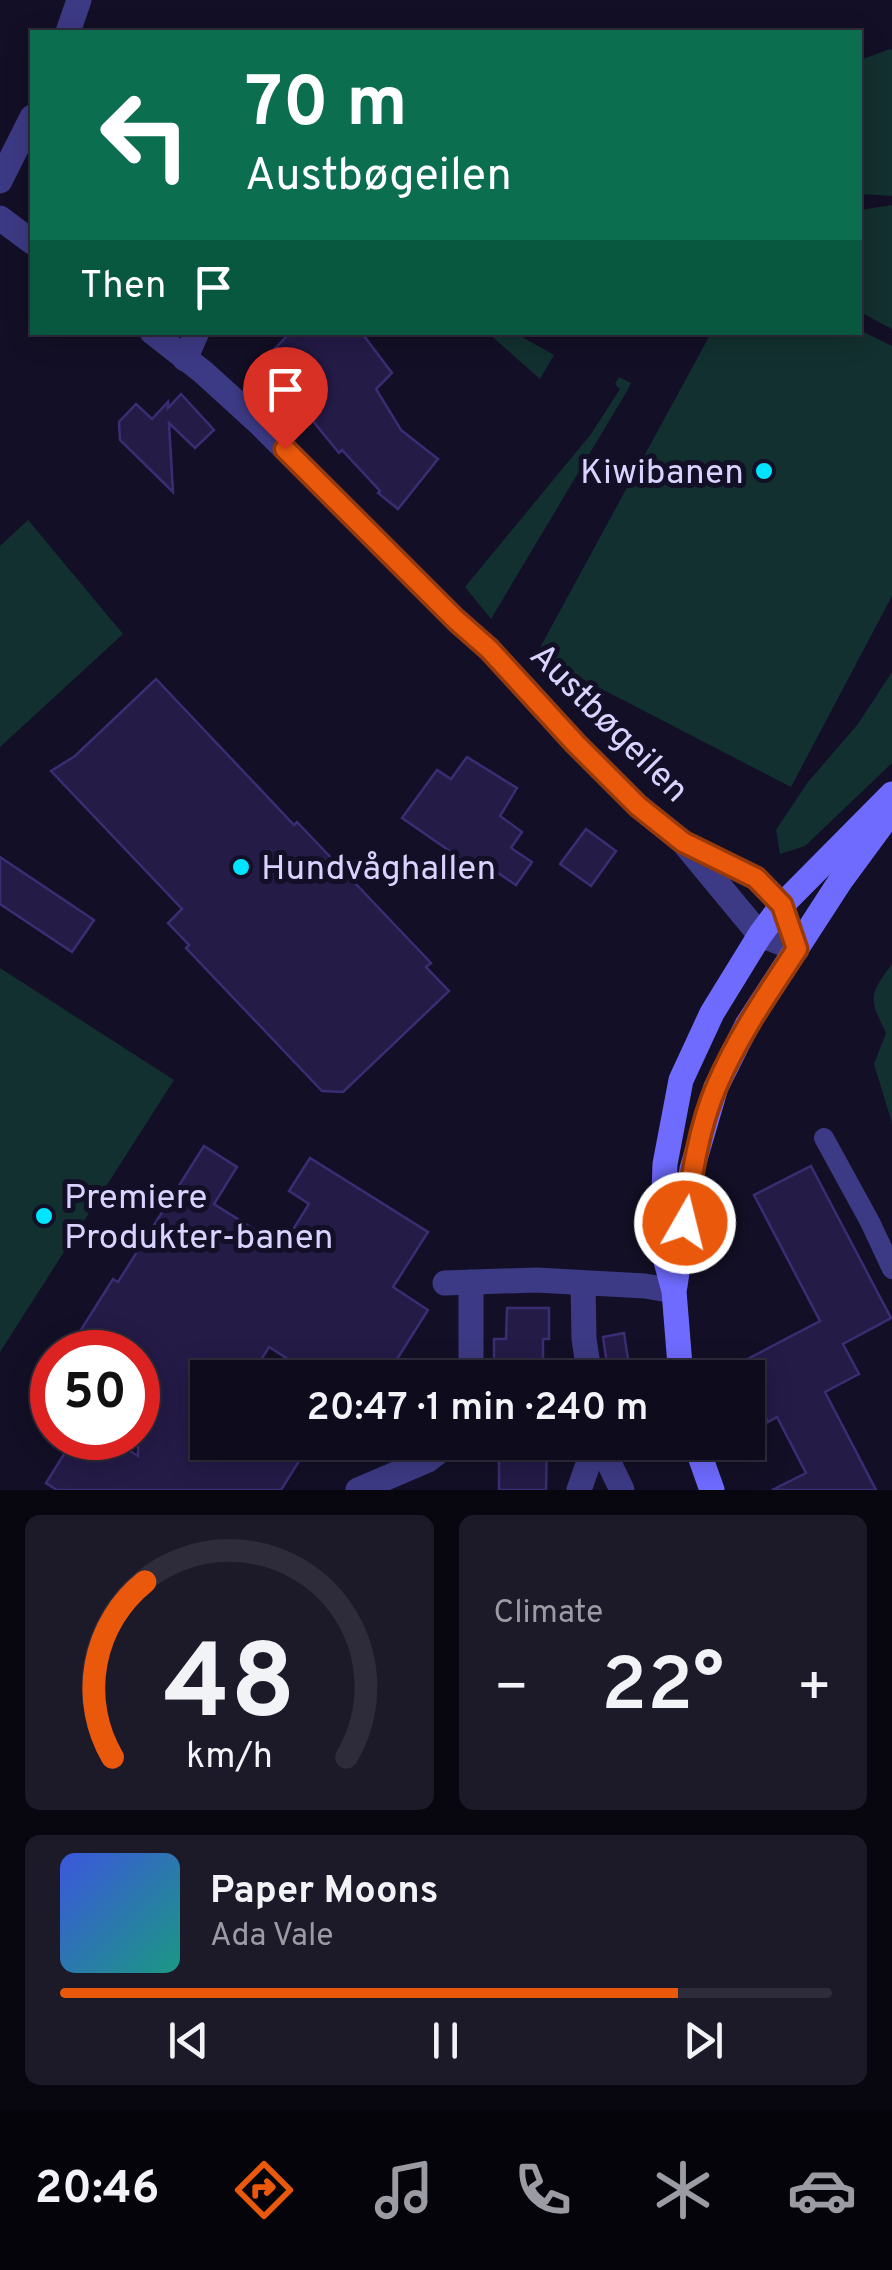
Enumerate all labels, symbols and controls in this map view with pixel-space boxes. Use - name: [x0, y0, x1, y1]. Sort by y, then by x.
- text: 70 m: [245, 62, 408, 151]
- icon: left: [80, 70, 210, 200]
- text: Austbøgeilen: [245, 149, 512, 206]
- icon: arrive: [186, 260, 241, 315]
- text: Then: [80, 263, 166, 312]
- pin: [243, 347, 328, 450]
- icon: arrive: [258, 362, 313, 417]
- place label: Kiwibanen: [580, 452, 744, 496]
- marker: Kiwibanen: [753, 460, 775, 482]
- street label: Austbøgeilen: [519, 635, 697, 813]
- place label: Hundvåghallen: [261, 848, 496, 892]
- marker: Hundvåghallen: [230, 856, 252, 878]
- position arrow: [633, 1171, 737, 1275]
- place label: Premiere Produkter-banen: [64, 1177, 334, 1261]
- marker: Premiere Produkter-banen: [33, 1205, 55, 1227]
- speed limit sign: 50: [30, 1330, 160, 1460]
- text: 20:47 · 1 min · 240 m: [307, 1385, 648, 1434]
- text: Climate: [494, 1594, 603, 1634]
- text: 48: [163, 1623, 295, 1755]
- text: 22°: [601, 1642, 724, 1737]
- text: −: [494, 1655, 529, 1725]
- text: +: [797, 1655, 832, 1725]
- text: km/h: [186, 1735, 273, 1781]
- text: Paper Moons: [210, 1868, 439, 1917]
- text: Ada Vale: [210, 1917, 334, 1957]
- icon: previous: [161, 2013, 216, 2068]
- icon: pause: [418, 2013, 473, 2068]
- icon: next: [676, 2013, 731, 2068]
- icon: directions: [229, 2155, 299, 2225]
- icon: music: [369, 2155, 439, 2225]
- icon: phone: [508, 2155, 578, 2225]
- icon: climate: [648, 2155, 718, 2225]
- icon: car: [787, 2155, 857, 2225]
- text: 20:46: [35, 2162, 159, 2219]

